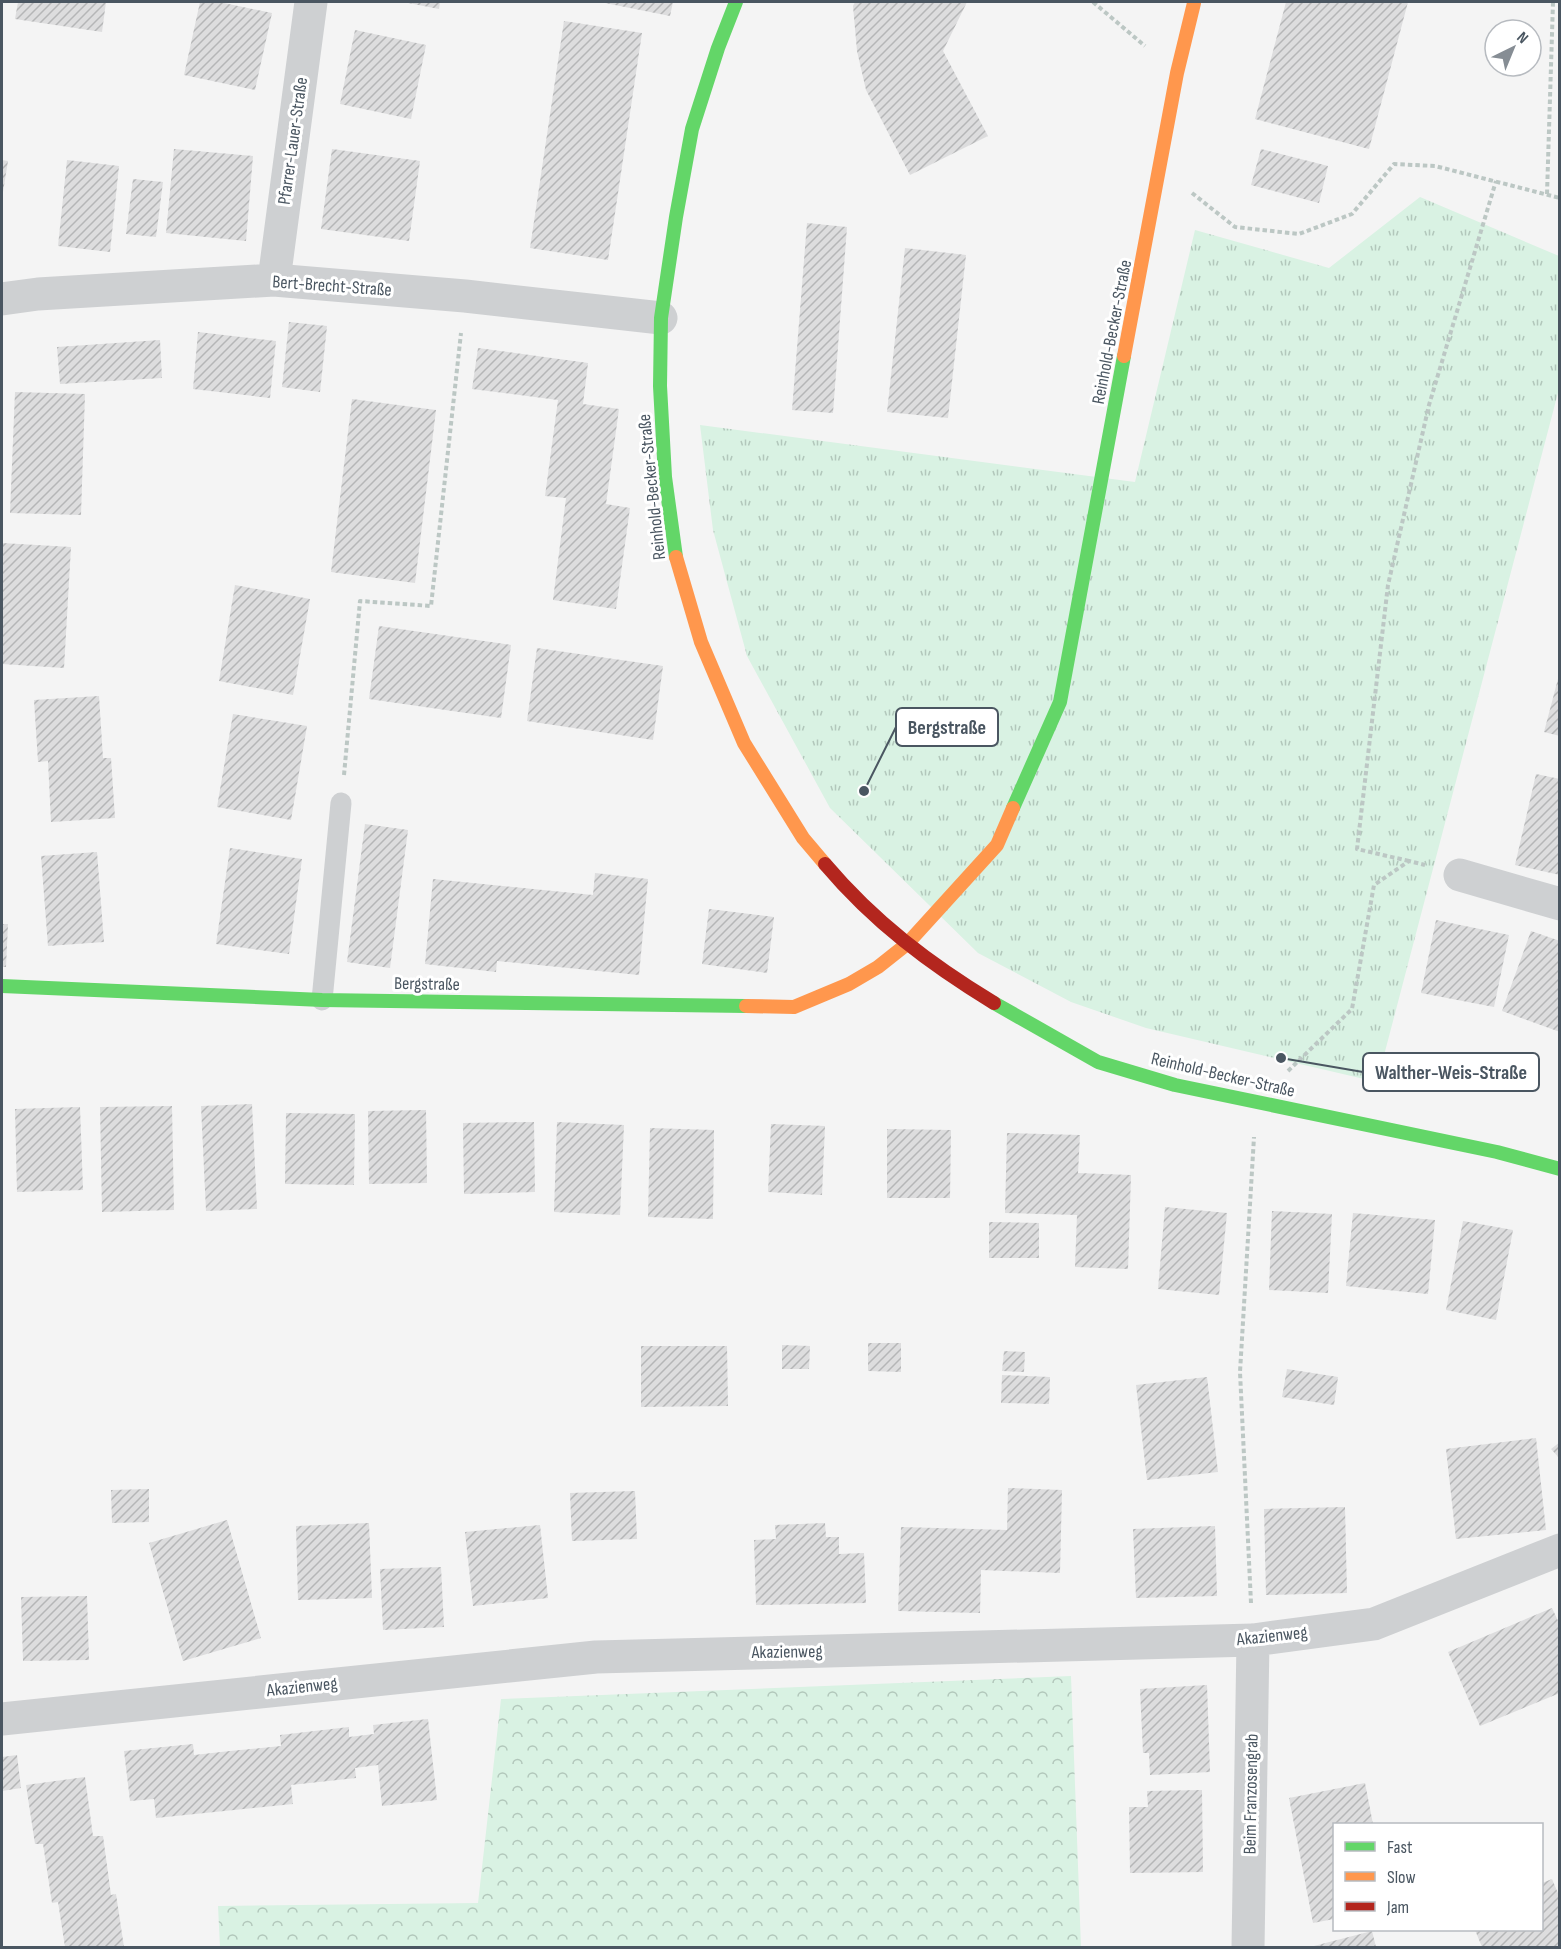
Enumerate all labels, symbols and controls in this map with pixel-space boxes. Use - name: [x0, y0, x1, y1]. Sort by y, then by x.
- north arrow: [1483, 18, 1543, 78]
- text: N: [1513, 28, 1532, 48]
- street label: Pfarrer-Lauer-Straße: [274, 76, 312, 206]
- street label: Reinhold-Becker-Straße: [1088, 258, 1136, 406]
- street label: Bert-Brecht-Straße: [272, 271, 392, 301]
- street label: Reinhold-Becker-Straße: [634, 413, 670, 561]
- callout: Bergstraße: [896, 708, 998, 746]
- text: Bergstraße: [908, 716, 986, 740]
- street label: Bergstraße: [394, 973, 460, 995]
- street label: Reinhold-Becker-Straße: [1149, 1048, 1297, 1102]
- callout: Walther-Weis-Straße: [1363, 1053, 1539, 1091]
- text: Walther-Weis-Straße: [1375, 1061, 1527, 1085]
- street label: Akazienweg: [1235, 1622, 1308, 1650]
- street label: Akazienweg: [750, 1641, 823, 1663]
- street label: Akazienweg: [265, 1673, 338, 1701]
- street label: Beim Franzosengrab: [1239, 1733, 1263, 1855]
- legend: [1333, 1823, 1543, 1931]
- text: Fast: [1387, 1837, 1413, 1858]
- text: Slow: [1387, 1867, 1416, 1888]
- text: Jam: [1386, 1897, 1409, 1918]

